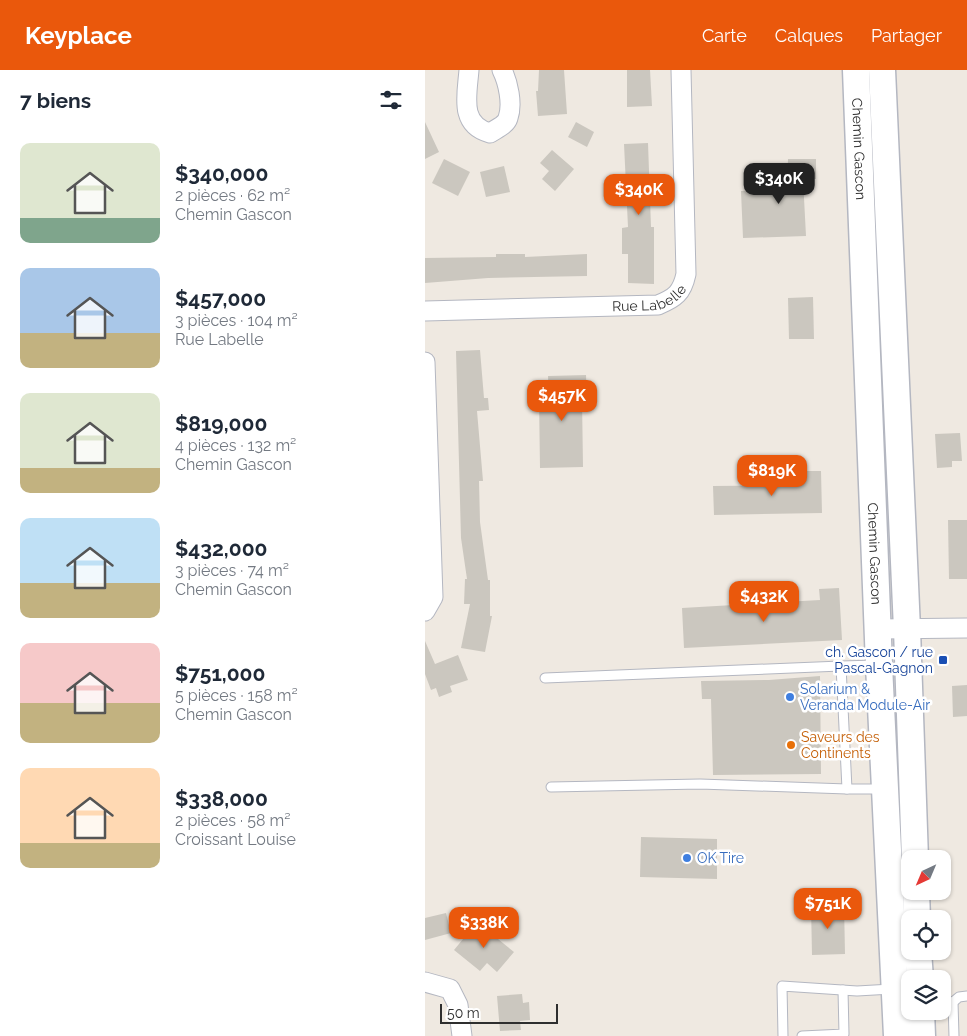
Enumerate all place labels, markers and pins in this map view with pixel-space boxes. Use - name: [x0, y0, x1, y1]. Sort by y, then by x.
- pin: $340K: [744, 162, 814, 205]
- pin: $340K: [604, 174, 674, 216]
- pin: $457K: [527, 380, 597, 422]
- pin: $819K: [737, 454, 807, 497]
- pin: $432K: [729, 580, 799, 623]
- place label: ch. Gascon / rue Pascal-Gagnon: [825, 644, 933, 676]
- marker: ch. Gascon / rue Pascal-Gagnon: [937, 654, 949, 666]
- place label: Solarium & Veranda Module-Air: [800, 681, 930, 713]
- marker: Solarium & Veranda Module-Air: [784, 691, 796, 703]
- place label: Saveurs des Continents: [801, 729, 880, 761]
- marker: Saveurs des Continents: [785, 739, 797, 751]
- place label: OK Tire: [697, 850, 744, 866]
- marker: OK Tire: [681, 852, 693, 864]
- pin: $751K: [793, 888, 863, 930]
- pin: $338K: [449, 906, 519, 949]

